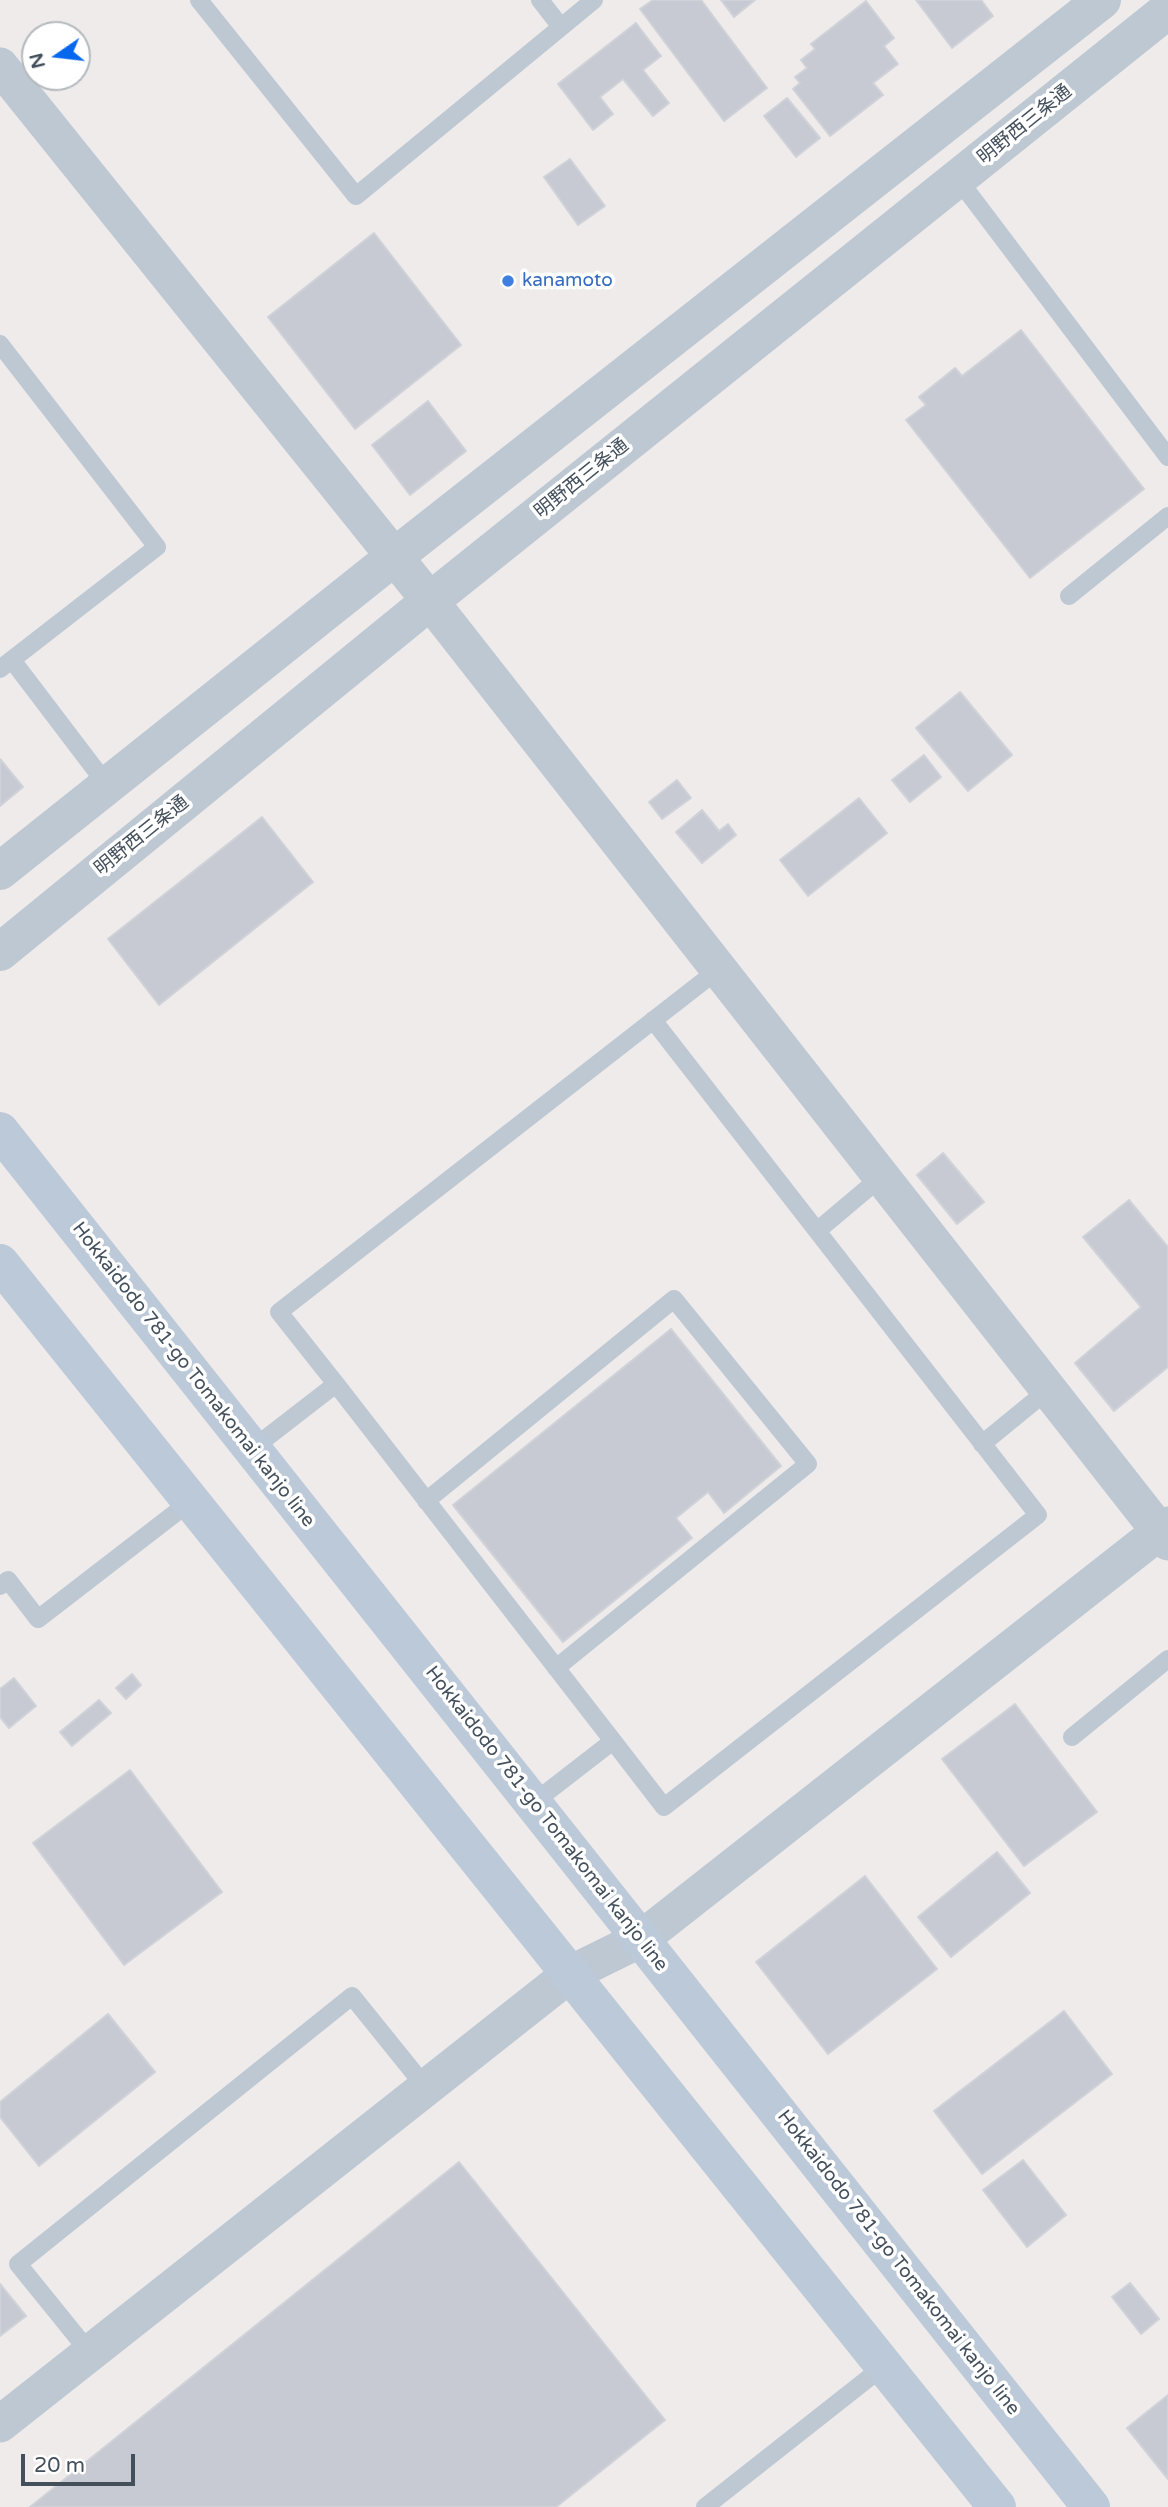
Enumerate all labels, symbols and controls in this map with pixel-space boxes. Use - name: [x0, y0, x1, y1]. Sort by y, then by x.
- north arrow: [21, 21, 91, 91]
- text: N: [25, 51, 50, 71]
- street label: 明野西三条通: [974, 80, 1076, 170]
- place label: kanamoto: [522, 270, 613, 292]
- marker: kanamoto: [500, 273, 516, 289]
- street label: 明野西三条通: [531, 434, 633, 524]
- street label: 明野西三条通: [91, 791, 193, 881]
- street label: Hokkaidodo 781-go Tomakomai kanjo line: [67, 1218, 319, 1532]
- street label: Hokkaidodo 781-go Tomakomai kanjo line: [420, 1662, 672, 1976]
- street label: Hokkaidodo 781-go Tomakomai kanjo line: [772, 2106, 1024, 2420]
- scale bar: [24, 2440, 138, 2484]
- text: 20 m: [34, 2453, 85, 2478]

